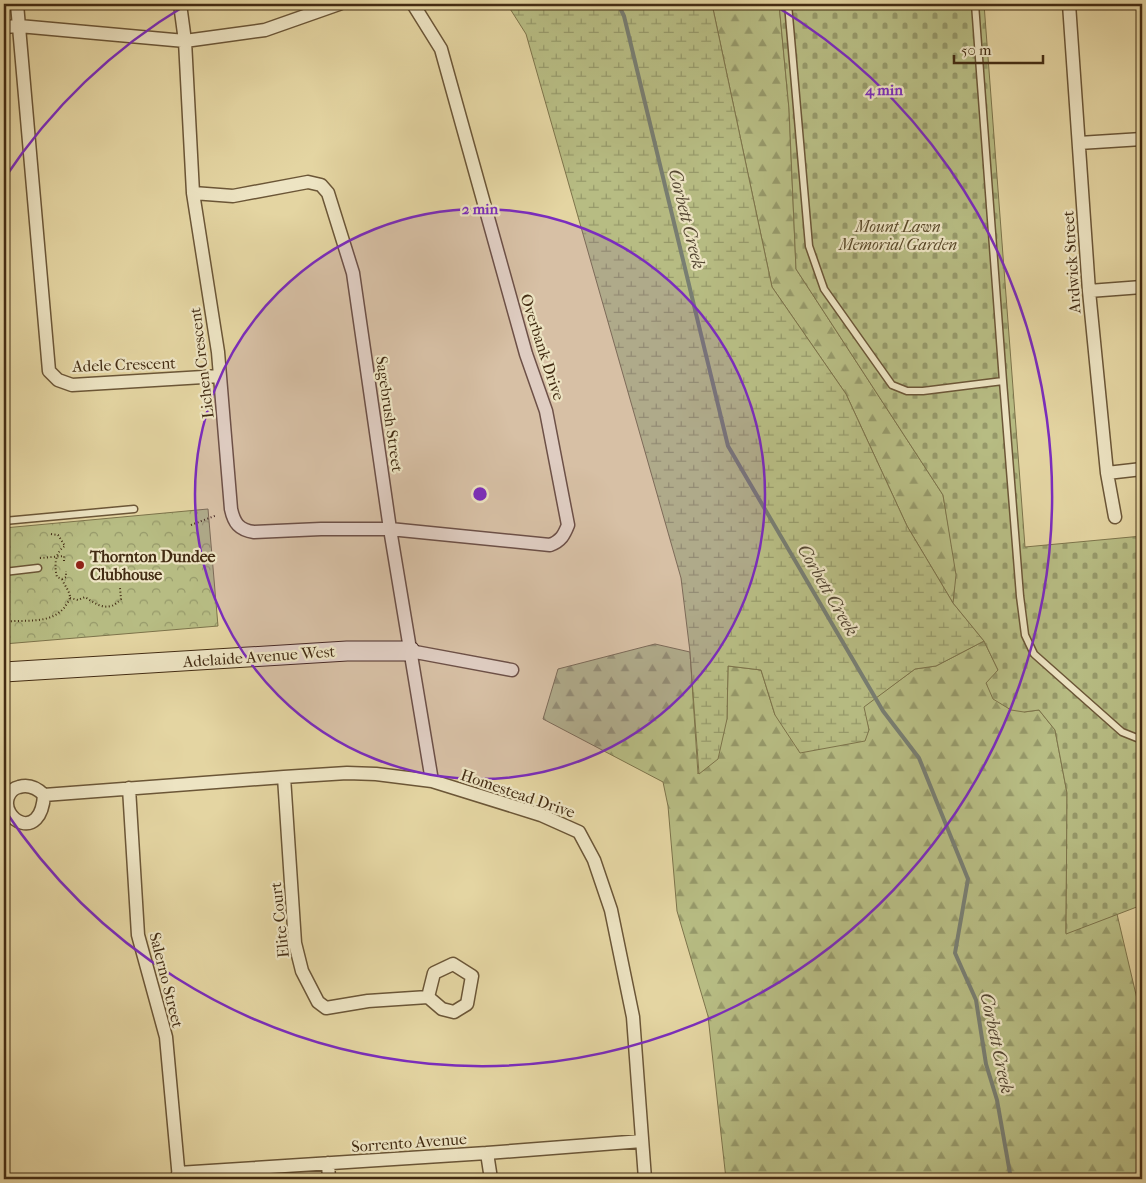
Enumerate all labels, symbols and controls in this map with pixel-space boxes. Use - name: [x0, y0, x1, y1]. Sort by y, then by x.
- scale bar: [954, 32, 1042, 64]
- text: 50 m: [961, 41, 992, 59]
- text: 4 min: [864, 81, 903, 99]
- water label: Corbett Creek: [664, 167, 709, 271]
- text: 2 min: [462, 200, 499, 218]
- street label: Ardwick Street: [1058, 210, 1085, 315]
- park label: Mount Lawn Memorial Garden: [838, 217, 957, 254]
- street label: Overbank Drive: [516, 291, 569, 403]
- street label: Lichen Crescent: [185, 306, 218, 420]
- street label: Adele Crescent: [71, 353, 176, 376]
- street label: Sagebrush Street: [372, 355, 407, 474]
- centre of rings: [471, 485, 489, 503]
- water label: Corbett Creek: [793, 541, 862, 640]
- place label: Thornton Dundee Clubhouse: [89, 547, 216, 584]
- marker: Thornton Dundee Clubhouse: [74, 559, 86, 571]
- street label: Adelaide Avenue West: [181, 642, 336, 671]
- street label: Homestead Drive: [458, 765, 578, 822]
- street label: Elite Court: [266, 881, 293, 959]
- street label: Salerno Street: [145, 930, 188, 1030]
- water label: Corbett Creek: [976, 991, 1017, 1095]
- street label: Sorrento Avenue: [351, 1129, 468, 1156]

